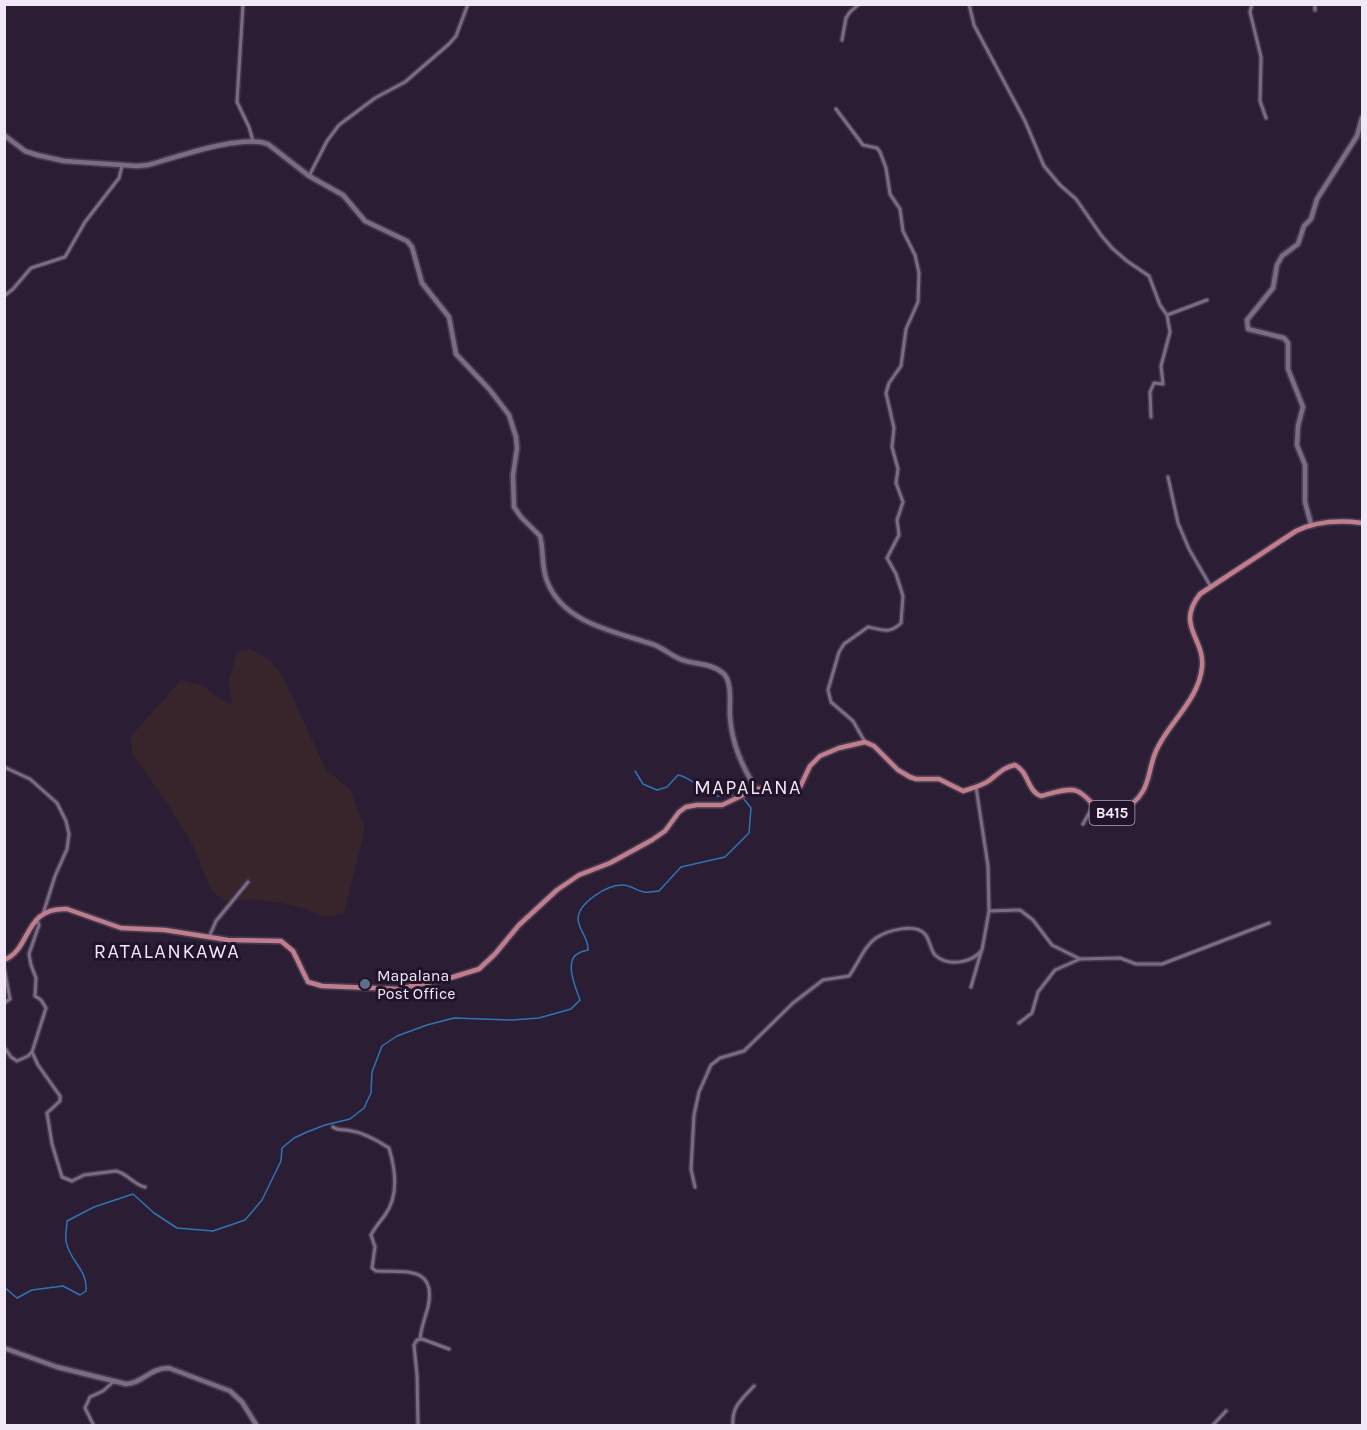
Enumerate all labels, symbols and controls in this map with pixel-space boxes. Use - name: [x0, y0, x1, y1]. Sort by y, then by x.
- district label: MAPALANA: [694, 776, 802, 799]
- road number: B415: [1090, 801, 1134, 825]
- district label: RATALANKAWA: [94, 940, 240, 963]
- place label: Mapalana Post Office: [377, 966, 455, 1003]
- marker: Mapalana Post Office: [358, 977, 372, 991]

